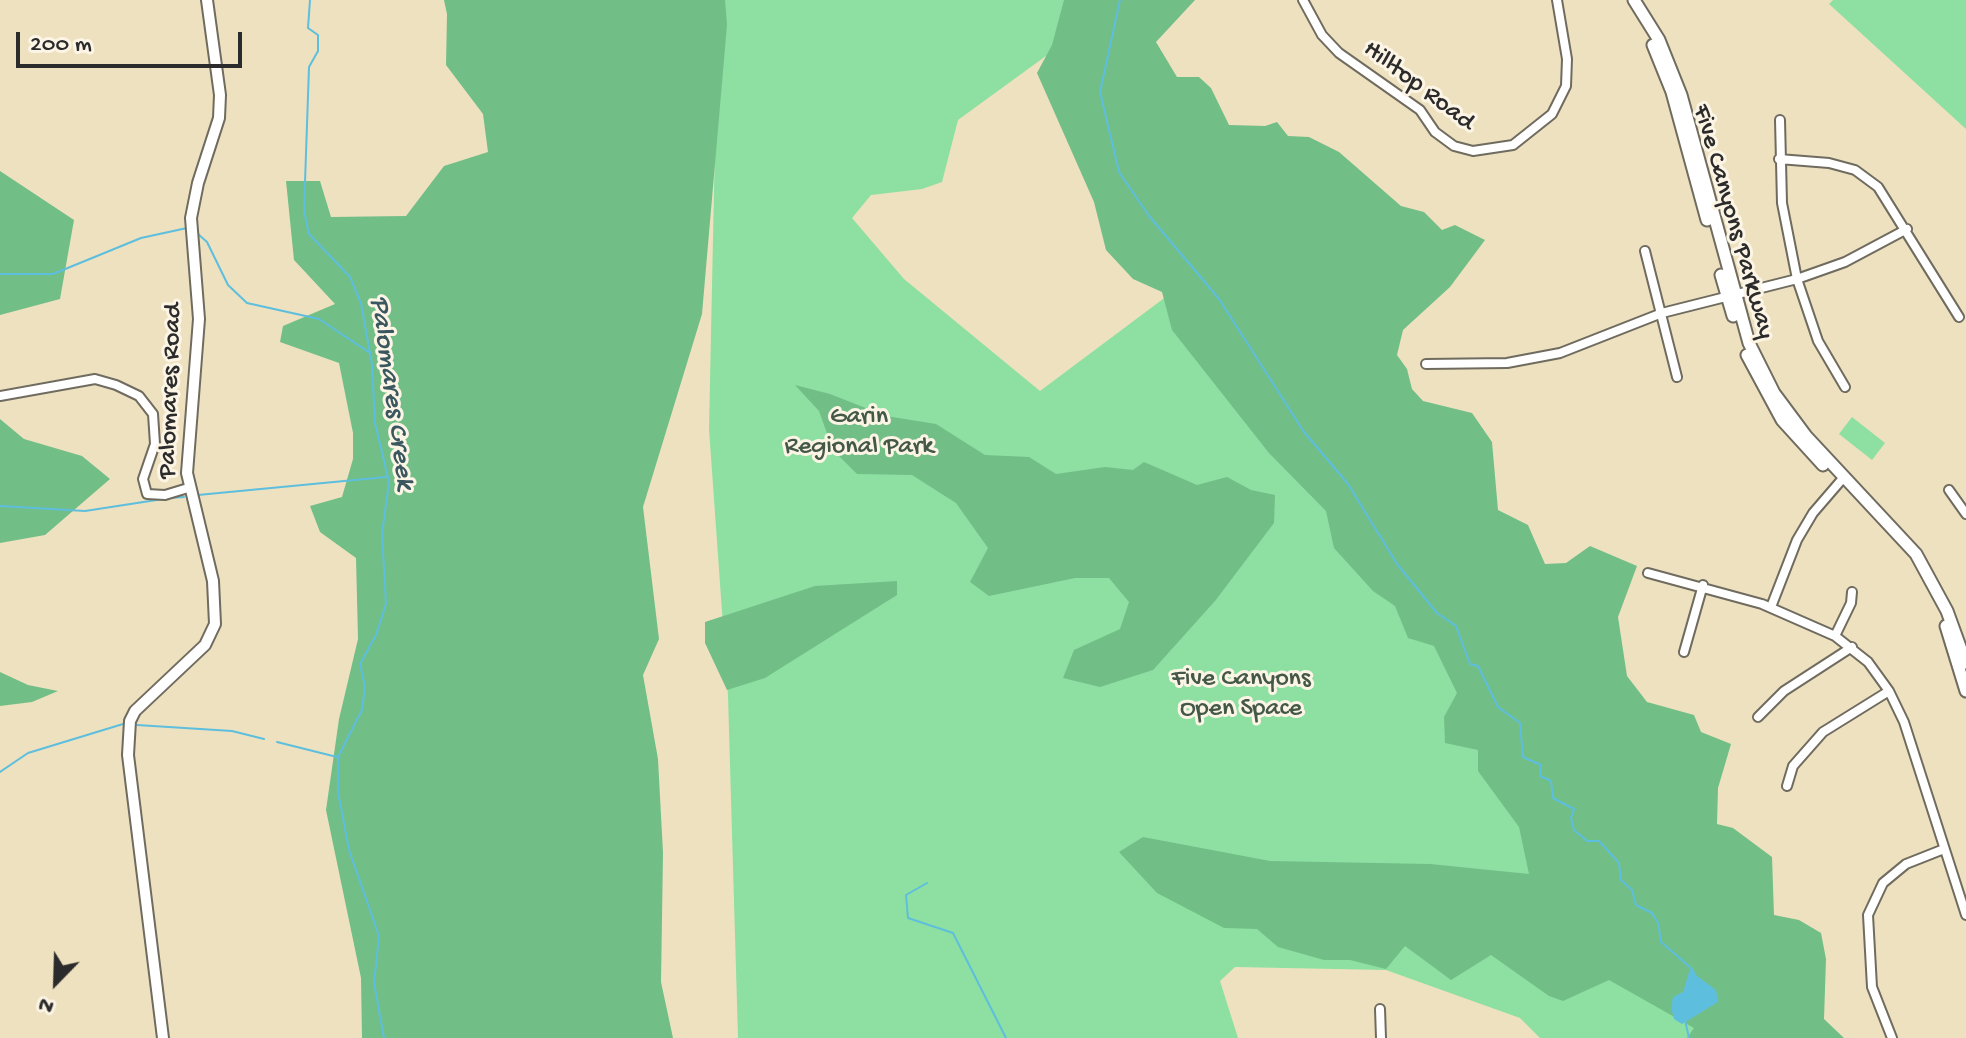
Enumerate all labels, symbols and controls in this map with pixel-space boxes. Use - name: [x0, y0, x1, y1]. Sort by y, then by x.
- scale bar: [20, 16, 246, 66]
- text: 200 m: [30, 31, 92, 60]
- street label: Hilltop Road: [1356, 35, 1480, 139]
- street label: Five Canyons Parkway: [1684, 101, 1780, 343]
- water label: Palomares Creek: [360, 294, 420, 492]
- street label: Palomares Road: [153, 302, 191, 480]
- park label: Garin Regional Park: [784, 402, 934, 464]
- park label: Five Canyons Open Space: [1171, 664, 1311, 726]
- north arrow: [16, 942, 96, 1022]
- text: N: [35, 989, 58, 1019]

